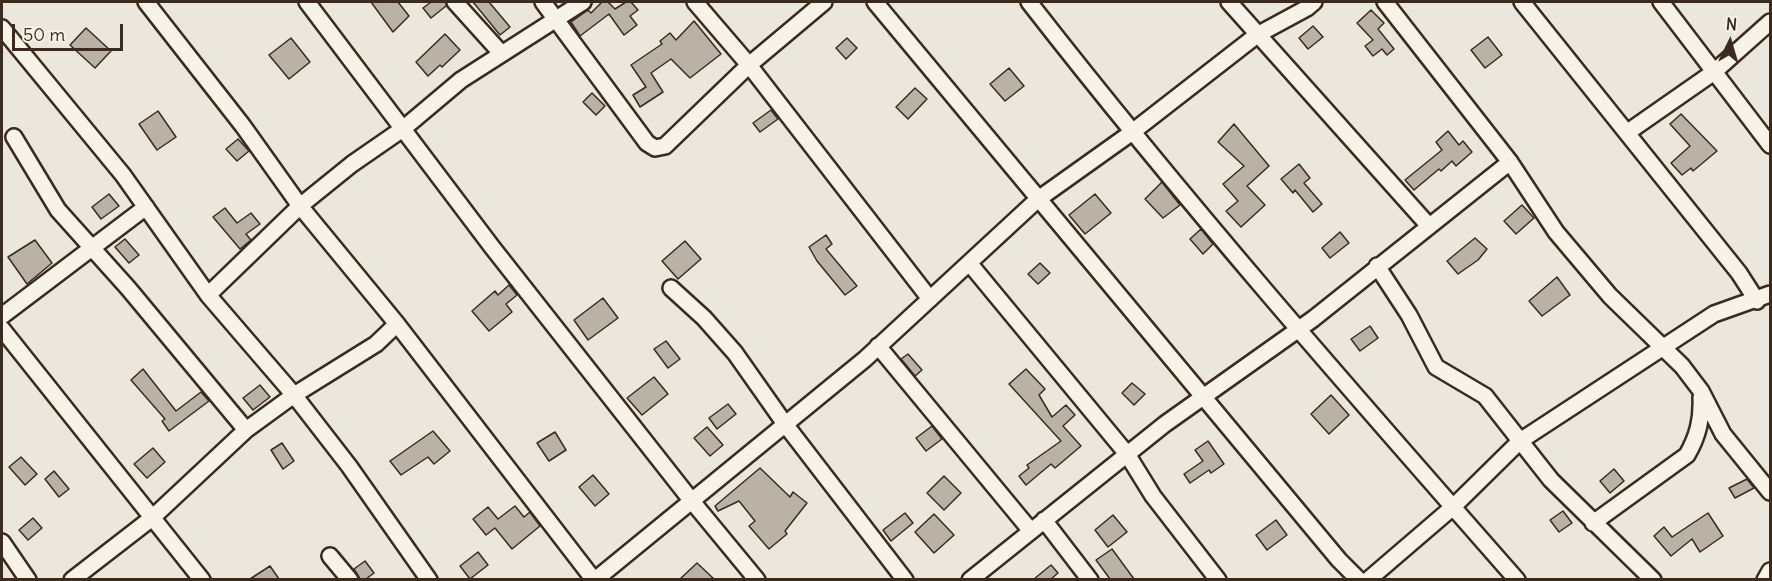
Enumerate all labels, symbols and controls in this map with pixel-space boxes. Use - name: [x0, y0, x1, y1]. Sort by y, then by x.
- scale bar: [15, 12, 126, 50]
- north arrow: [1700, 12, 1760, 72]
- text: N: [1725, 14, 1738, 35]
- text: 50 m: [23, 23, 65, 46]

